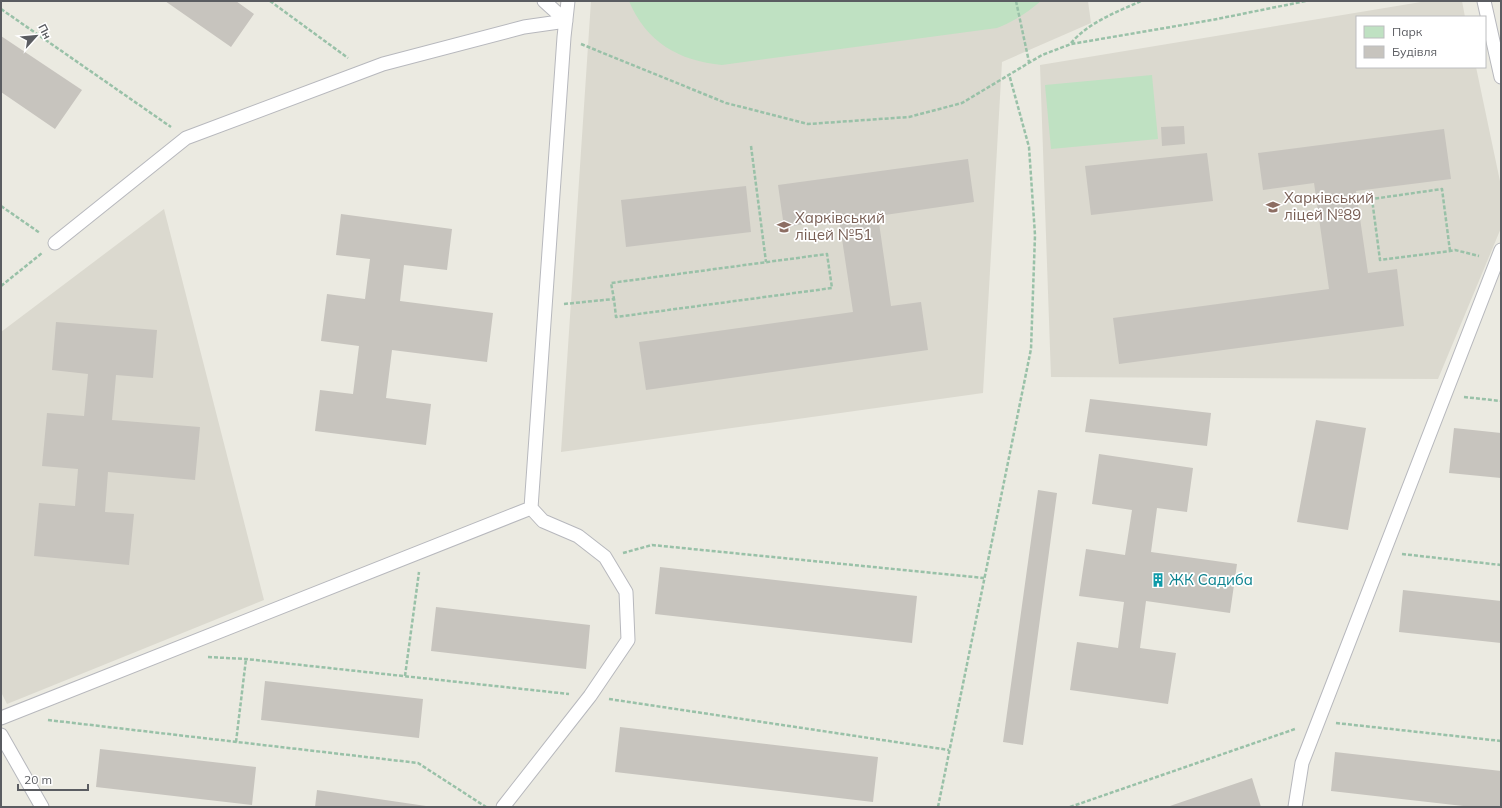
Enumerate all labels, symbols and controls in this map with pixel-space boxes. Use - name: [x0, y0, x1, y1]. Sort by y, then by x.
- north arrow: [16, 16, 56, 56]
- legend: [1356, 16, 1486, 68]
- text: Пн: [35, 21, 55, 42]
- text: Парк: [1392, 24, 1423, 39]
- text: Будівля: [1392, 44, 1437, 59]
- place label: Харківський ліцей №89: [1284, 188, 1374, 224]
- school or university icon: Харківський ліцей №89: [1265, 199, 1281, 215]
- place label: Харківський ліцей №51: [795, 208, 885, 244]
- school or university icon: Харківський ліцей №51: [776, 219, 792, 235]
- place label: ЖК Садиба: [1169, 570, 1253, 589]
- building icon: ЖК Садиба: [1150, 572, 1166, 588]
- scale bar: [18, 766, 88, 792]
- text: 20 m: [24, 772, 52, 787]

